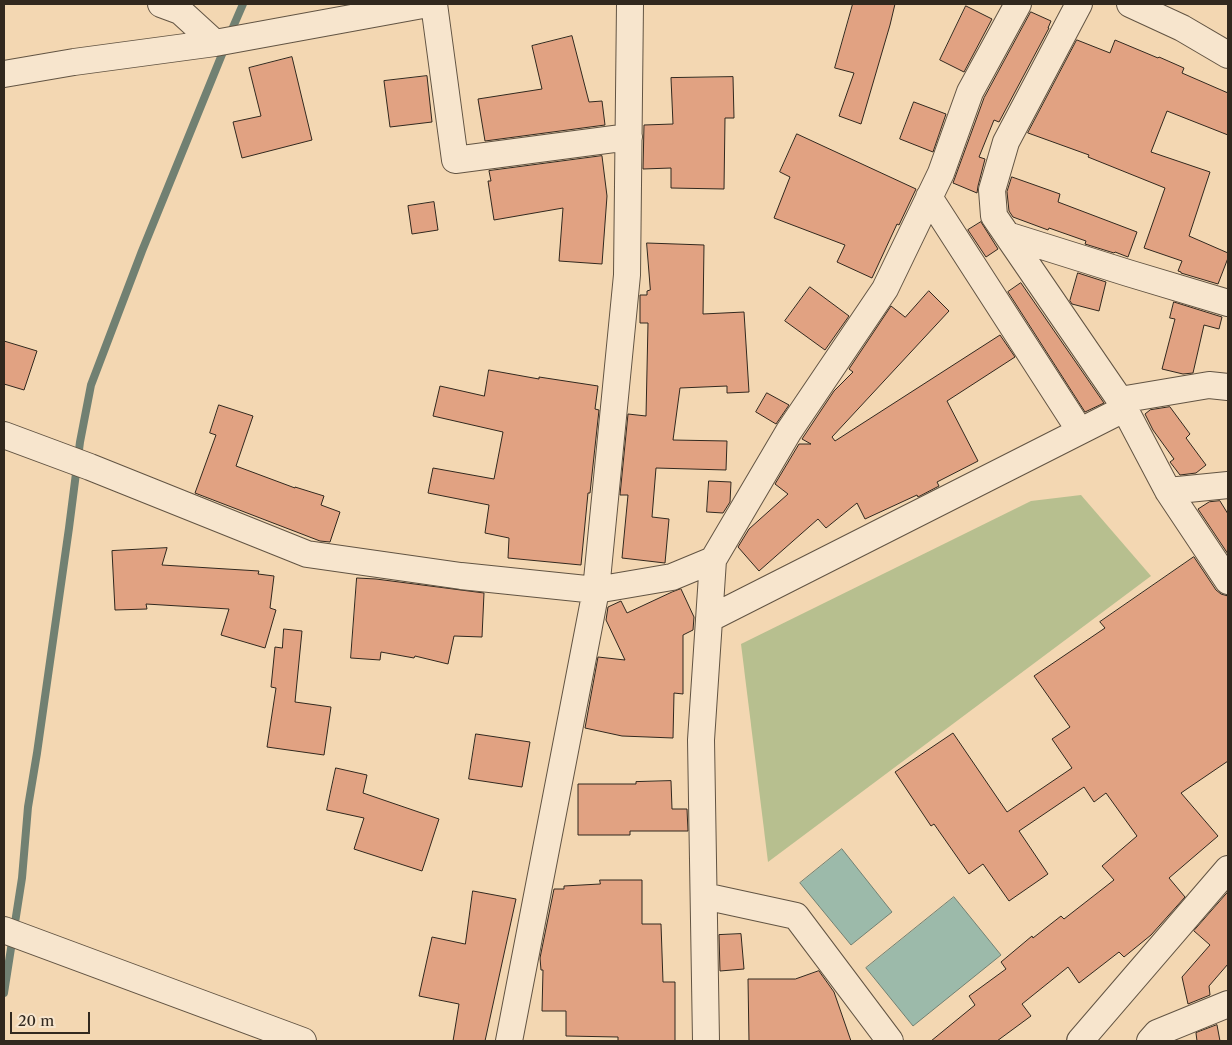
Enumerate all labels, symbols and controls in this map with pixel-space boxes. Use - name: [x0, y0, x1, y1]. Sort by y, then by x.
- scale bar: [12, 1002, 92, 1034]
- text: 20 m: [18, 1011, 54, 1030]

